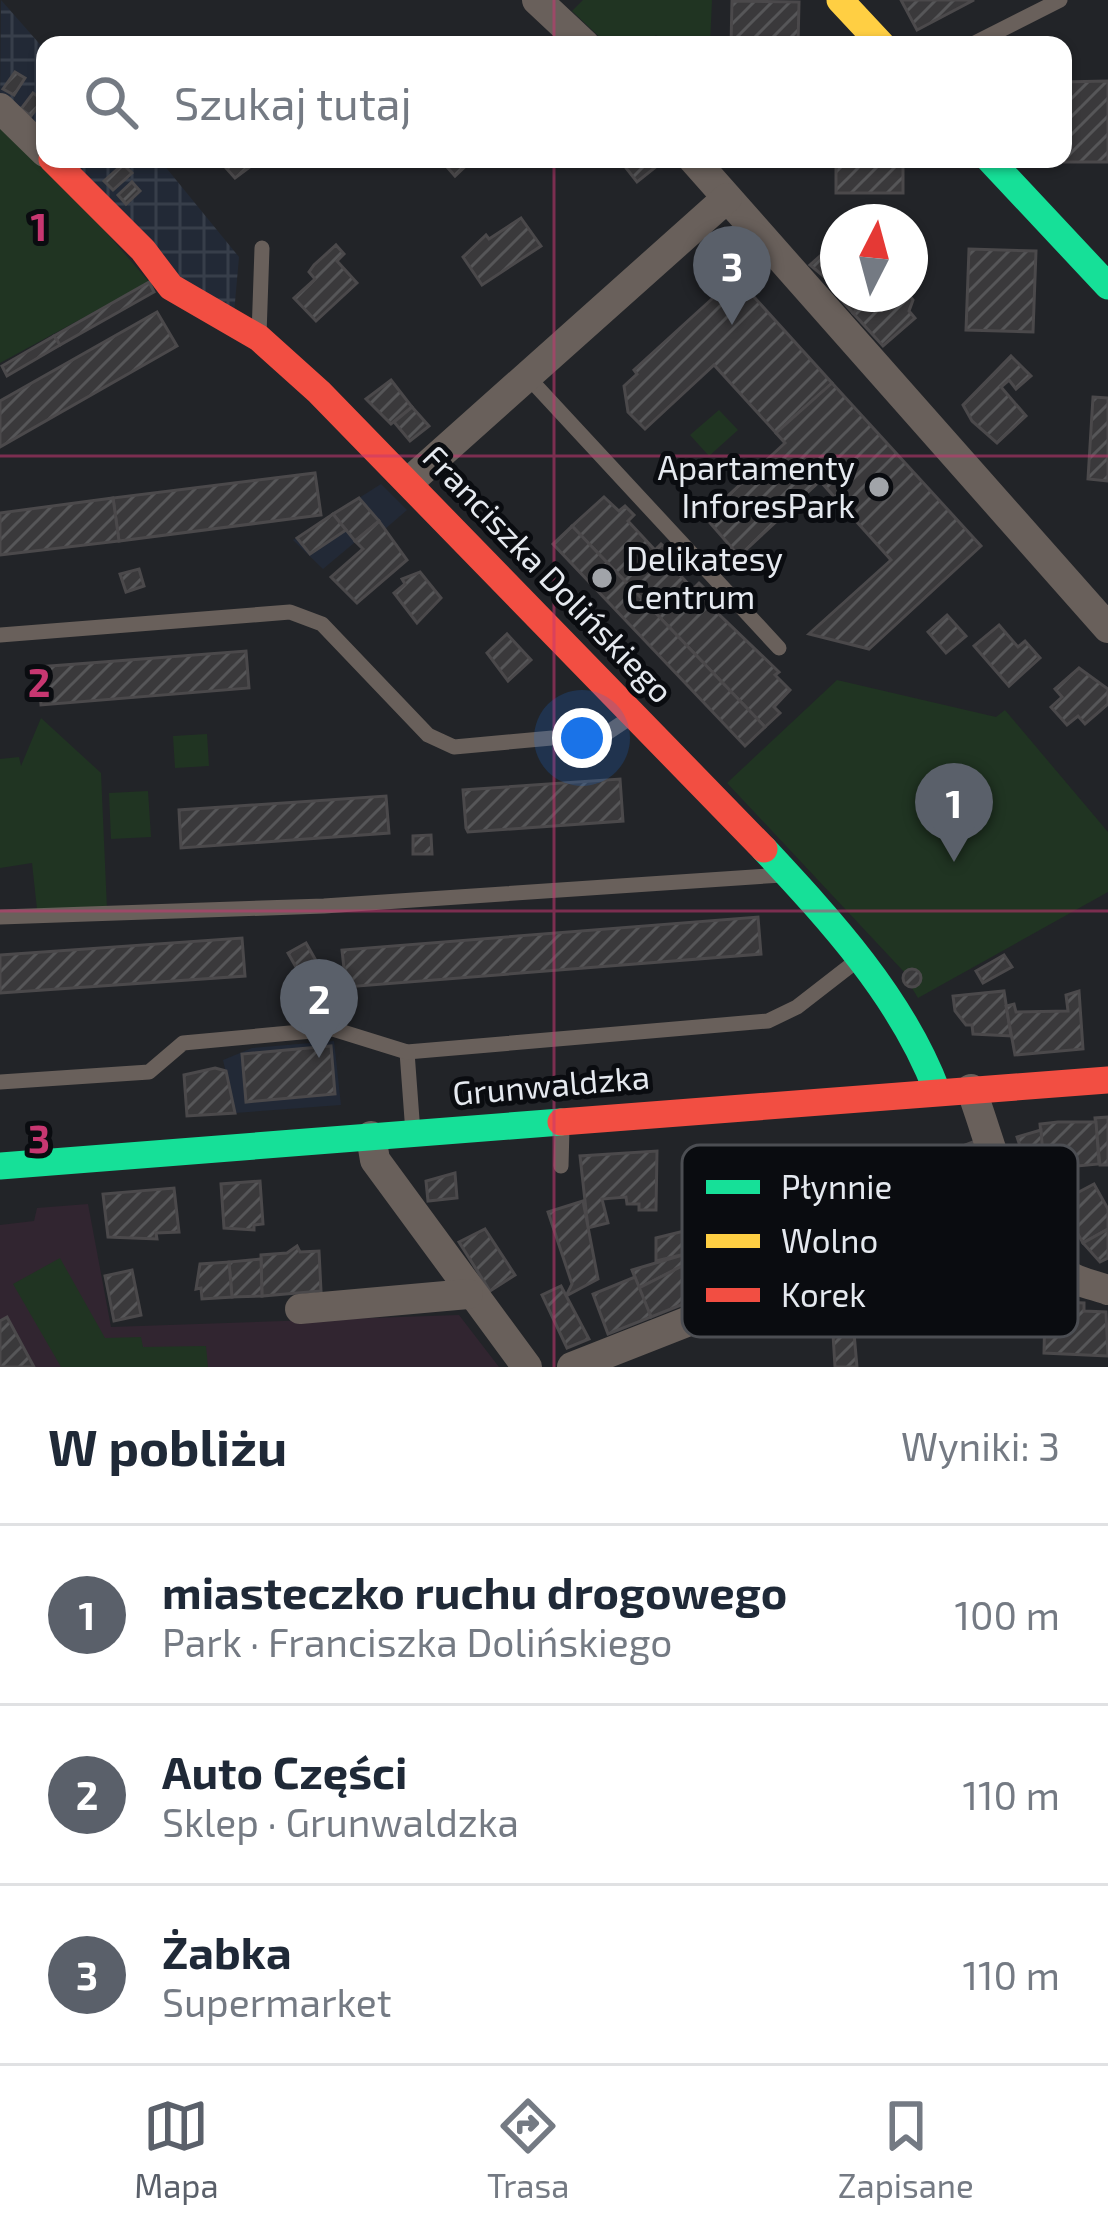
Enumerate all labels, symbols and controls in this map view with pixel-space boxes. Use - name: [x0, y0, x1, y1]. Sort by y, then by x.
- search box: [36, 36, 1072, 168]
- icon: search: [78, 69, 144, 135]
- text: Szukaj tutaj: [174, 75, 412, 129]
- text: 1: [31, 202, 47, 249]
- north arrow: [820, 204, 928, 312]
- pin: 3: [693, 226, 771, 325]
- street label: Franciszka Dolińskiego: [415, 436, 682, 710]
- place label: Apartamenty InforesPark: [657, 447, 855, 525]
- marker: Apartamenty InforesPark: [866, 474, 892, 500]
- place label: Delikatesy Centrum: [626, 538, 783, 616]
- marker: Delikatesy Centrum: [589, 565, 615, 591]
- text: 2: [28, 658, 50, 705]
- your location: [552, 708, 612, 768]
- pin: 1: [915, 763, 993, 862]
- pin: 2: [280, 959, 358, 1058]
- street label: Grunwaldzka: [451, 1055, 651, 1113]
- text: 3: [28, 1114, 50, 1161]
- legend: [682, 1145, 1078, 1337]
- text: Płynnie: [781, 1166, 892, 1206]
- text: Wolno: [781, 1220, 878, 1260]
- text: Korek: [781, 1274, 866, 1314]
- text: W pobliżu: [48, 1415, 287, 1476]
- text: Wyniki: 3: [901, 1422, 1060, 1469]
- text: miasteczko ruchu drogowego: [162, 1564, 787, 1618]
- text: 1: [79, 1591, 95, 1638]
- text: 100 m: [955, 1591, 1060, 1638]
- text: Park · Franciszka Dolińskiego: [162, 1618, 672, 1665]
- text: Auto Części: [162, 1744, 407, 1798]
- text: 2: [76, 1771, 98, 1818]
- text: 110 m: [963, 1771, 1060, 1818]
- text: Sklep · Grunwaldzka: [162, 1798, 519, 1845]
- text: Żabka: [162, 1924, 292, 1978]
- text: 3: [76, 1951, 98, 1998]
- text: 110 m: [963, 1951, 1060, 1998]
- text: Supermarket: [162, 1978, 392, 2025]
- tab: Mapa: [134, 2093, 219, 2205]
- tab: Trasa: [487, 2093, 569, 2205]
- tab: Zapisane: [838, 2093, 974, 2205]

